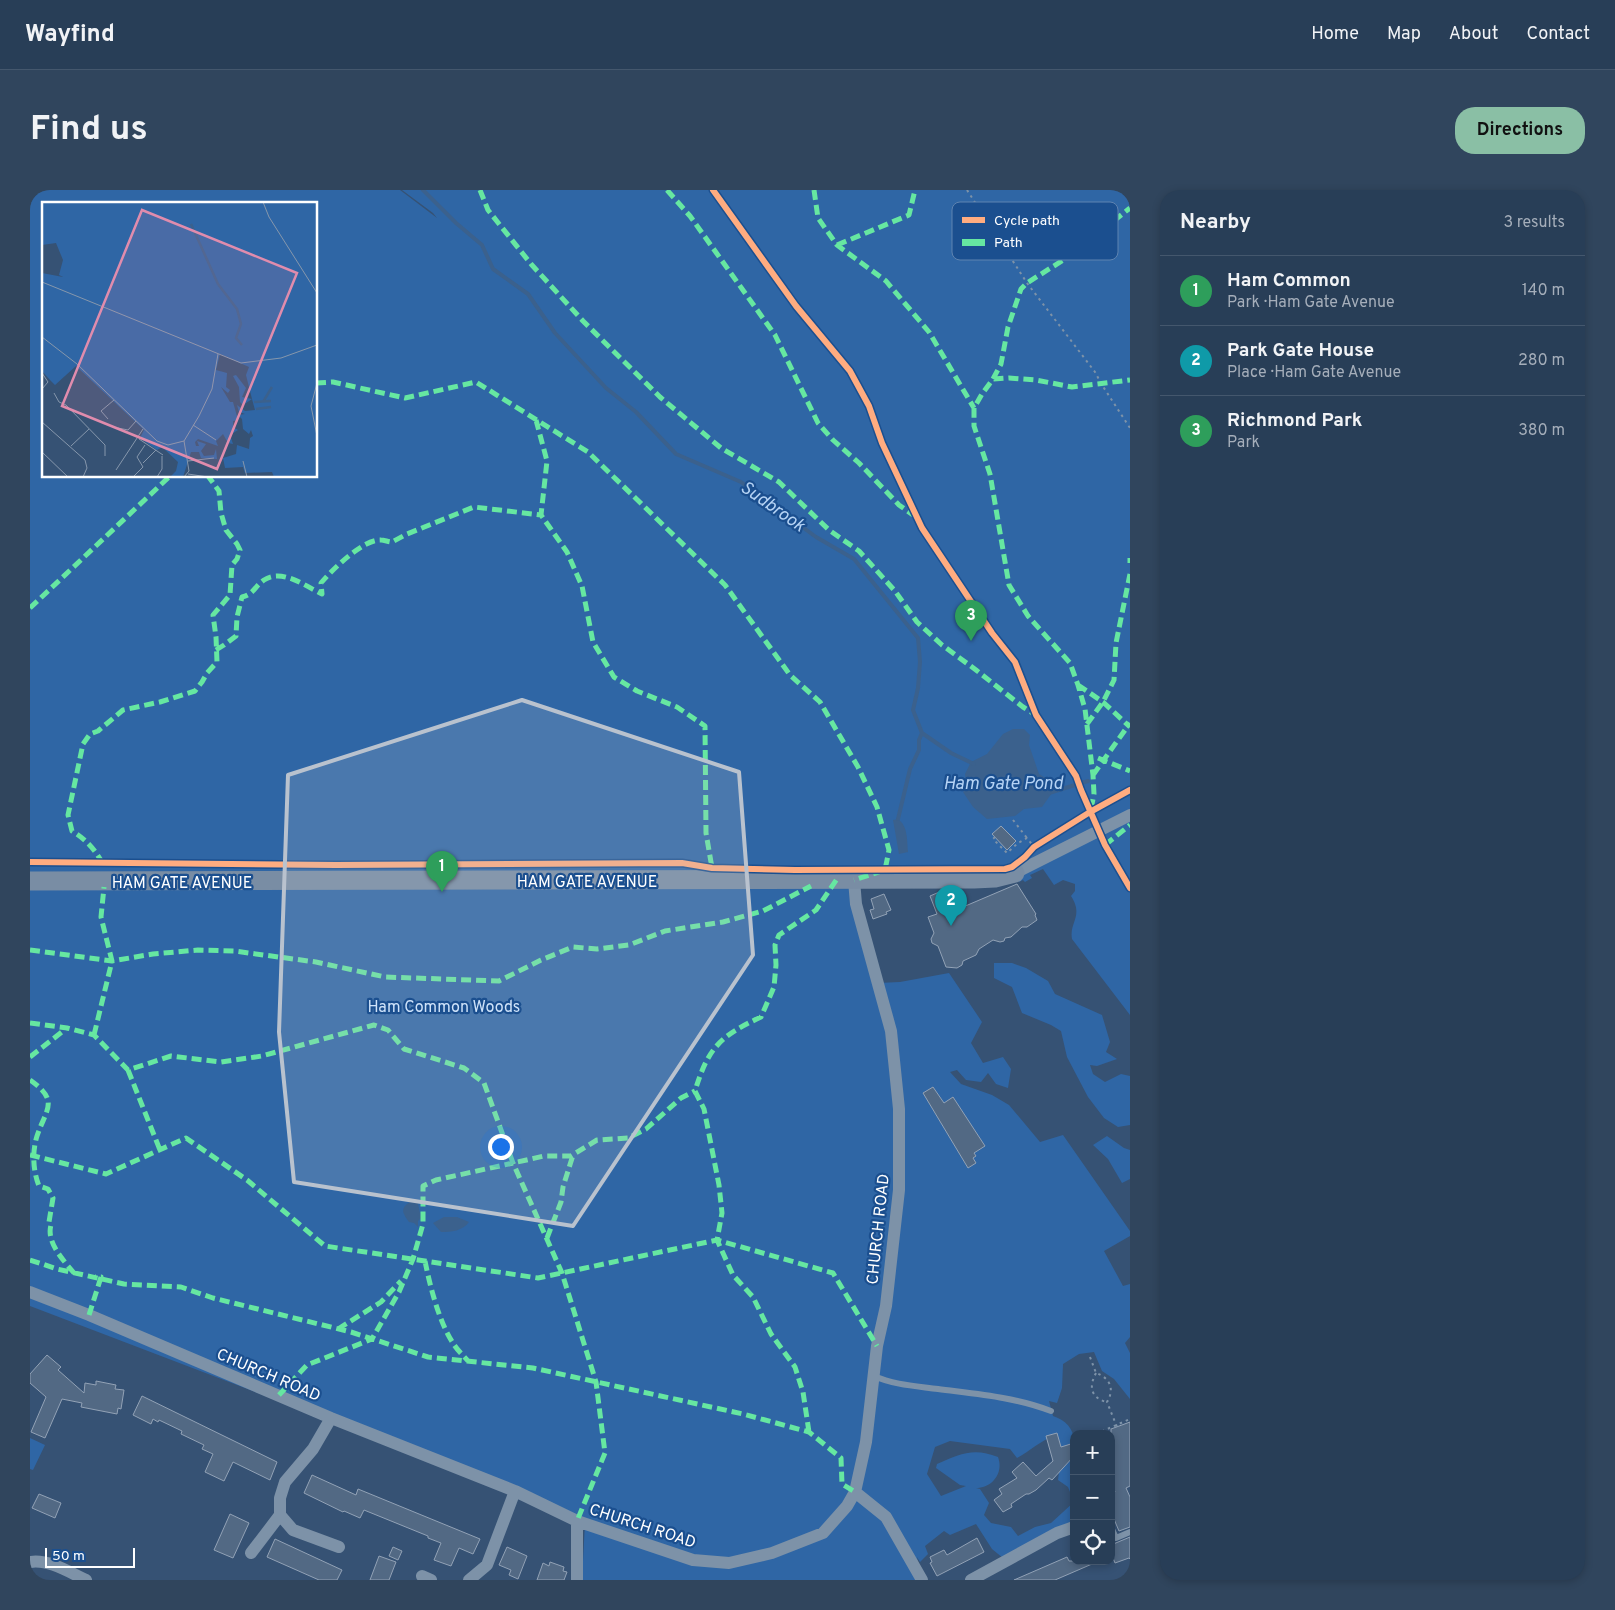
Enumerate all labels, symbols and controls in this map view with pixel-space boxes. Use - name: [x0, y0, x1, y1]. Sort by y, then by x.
- text: Wayfind: [25, 20, 115, 50]
- text: Home: [1311, 23, 1359, 46]
- text: Map: [1387, 23, 1421, 46]
- text: About: [1449, 23, 1498, 46]
- text: Contact: [1526, 23, 1590, 46]
- button: Directions: [1455, 107, 1585, 154]
- text: Find us: [30, 108, 148, 152]
- inset map: [42, 202, 318, 478]
- legend: [952, 202, 1118, 260]
- text: Nearby: [1180, 209, 1251, 236]
- text: Cycle path: [994, 213, 1060, 230]
- text: 3 results: [1503, 213, 1565, 233]
- text: Path: [994, 235, 1023, 252]
- text: Ham Common: [1227, 269, 1351, 293]
- text: 1: [1193, 281, 1199, 301]
- text: 140 m: [1522, 281, 1565, 301]
- text: Park · Ham Gate Avenue: [1227, 293, 1395, 313]
- text: Park Gate House: [1227, 339, 1374, 363]
- text: 2: [1191, 351, 1201, 371]
- text: 280 m: [1518, 351, 1565, 371]
- text: Place · Ham Gate Avenue: [1227, 363, 1401, 383]
- text: Richmond Park: [1227, 409, 1362, 433]
- text: 3: [1191, 421, 1201, 441]
- text: 380 m: [1518, 421, 1565, 441]
- text: Park: [1227, 433, 1260, 453]
- water label: Sudbrook: [735, 477, 810, 538]
- pin: 3: [955, 600, 987, 641]
- water label: Ham Gate Pond: [943, 773, 1064, 796]
- pin: 1: [426, 851, 458, 892]
- street label: HAM GATE AVENUE: [517, 873, 657, 893]
- street label: HAM GATE AVENUE: [112, 874, 252, 894]
- pin: 2: [935, 885, 967, 926]
- park label: Ham Common Woods: [368, 998, 520, 1018]
- your location: [488, 1134, 514, 1160]
- street label: CHURCH ROAD: [863, 1173, 895, 1286]
- street label: CHURCH ROAD: [213, 1345, 323, 1407]
- map controls: [1070, 1430, 1115, 1565]
- button: +: [1070, 1430, 1115, 1475]
- button: −: [1070, 1475, 1115, 1520]
- street label: CHURCH ROAD: [586, 1500, 698, 1554]
- button: locate: [1070, 1520, 1115, 1565]
- scale bar: [45, 1545, 135, 1568]
- text: 50 m: [52, 1548, 85, 1565]

